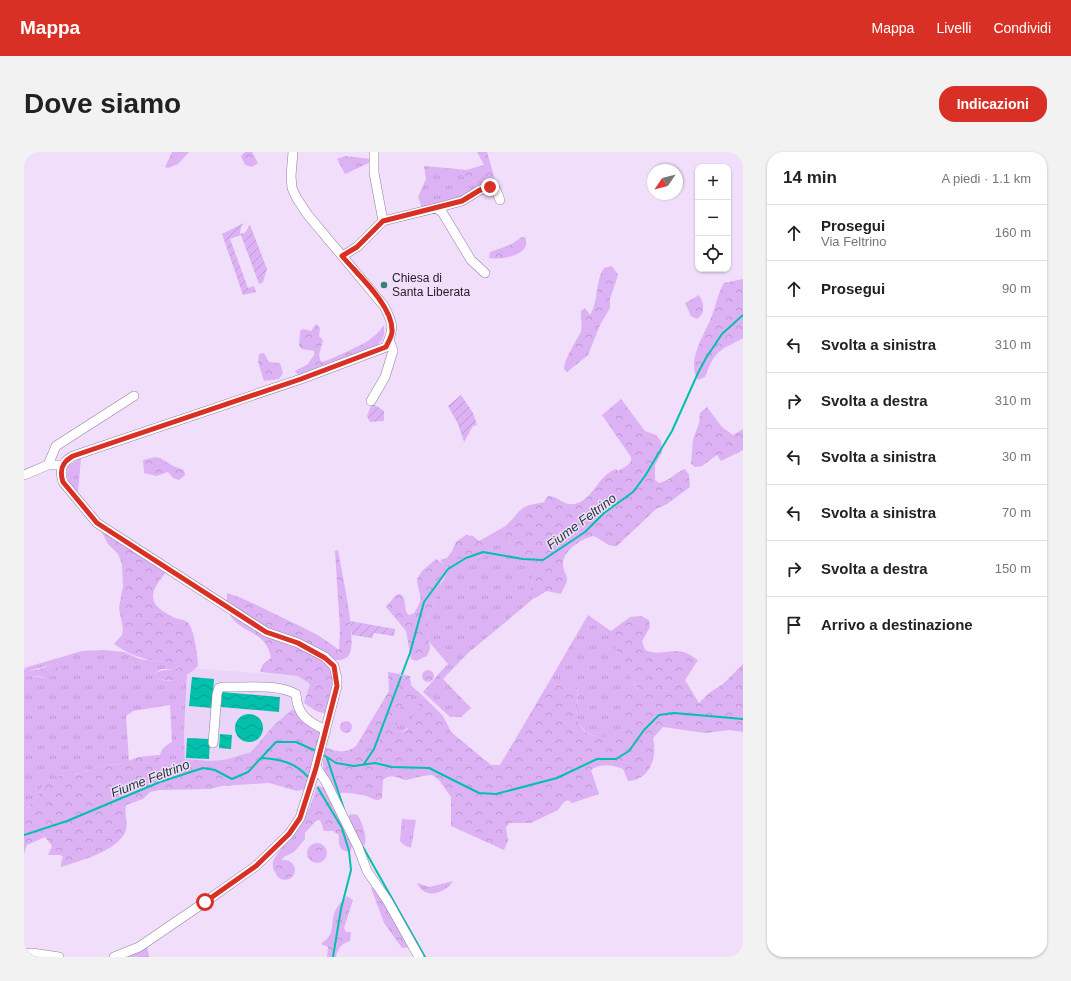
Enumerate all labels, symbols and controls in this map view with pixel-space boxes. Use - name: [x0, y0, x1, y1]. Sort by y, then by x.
- text: Mappa: [20, 17, 80, 38]
- text: Mappa: [872, 20, 914, 36]
- text: Livelli: [936, 20, 971, 36]
- text: Condividi: [993, 20, 1051, 36]
- button: Indicazioni: [939, 86, 1047, 122]
- text: Dove siamo: [24, 88, 181, 119]
- north arrow: [647, 164, 683, 200]
- map controls: [695, 164, 731, 272]
- button: +: [695, 164, 731, 200]
- text: 14 min: [783, 168, 837, 187]
- text: A piedi · 1.1 km: [941, 171, 1031, 186]
- route end: [481, 178, 499, 196]
- button: −: [695, 200, 731, 236]
- text: Prosegui: [821, 217, 885, 234]
- icon: ahead: [783, 222, 805, 244]
- text: 160 m: [995, 225, 1031, 240]
- text: Via Feltrino: [821, 234, 887, 249]
- button: locate: [695, 236, 731, 272]
- place label: Chiesa di Santa Liberata: [392, 271, 470, 299]
- icon: ahead: [783, 278, 805, 300]
- marker: Chiesa di Santa Liberata: [379, 280, 389, 290]
- text: Prosegui: [821, 280, 885, 297]
- text: 90 m: [1002, 281, 1031, 296]
- icon: left: [783, 334, 805, 356]
- text: Svolta a sinistra: [821, 336, 936, 353]
- text: 310 m: [995, 337, 1031, 352]
- icon: right: [783, 390, 805, 412]
- text: Svolta a destra: [821, 392, 928, 409]
- text: 310 m: [995, 393, 1031, 408]
- icon: left: [783, 446, 805, 468]
- text: Svolta a sinistra: [821, 448, 936, 465]
- text: 30 m: [1002, 449, 1031, 464]
- water label: Fiume Feltrino: [544, 490, 619, 552]
- icon: left: [783, 502, 805, 524]
- text: Svolta a sinistra: [821, 504, 936, 521]
- text: 70 m: [1002, 505, 1031, 520]
- icon: right: [783, 558, 805, 580]
- text: Svolta a destra: [821, 560, 928, 577]
- text: 150 m: [995, 561, 1031, 576]
- icon: arrive: [783, 614, 805, 636]
- text: Arrivo a destinazione: [821, 616, 973, 633]
- water label: Fiume Feltrino: [109, 757, 192, 800]
- route start: [196, 893, 214, 911]

